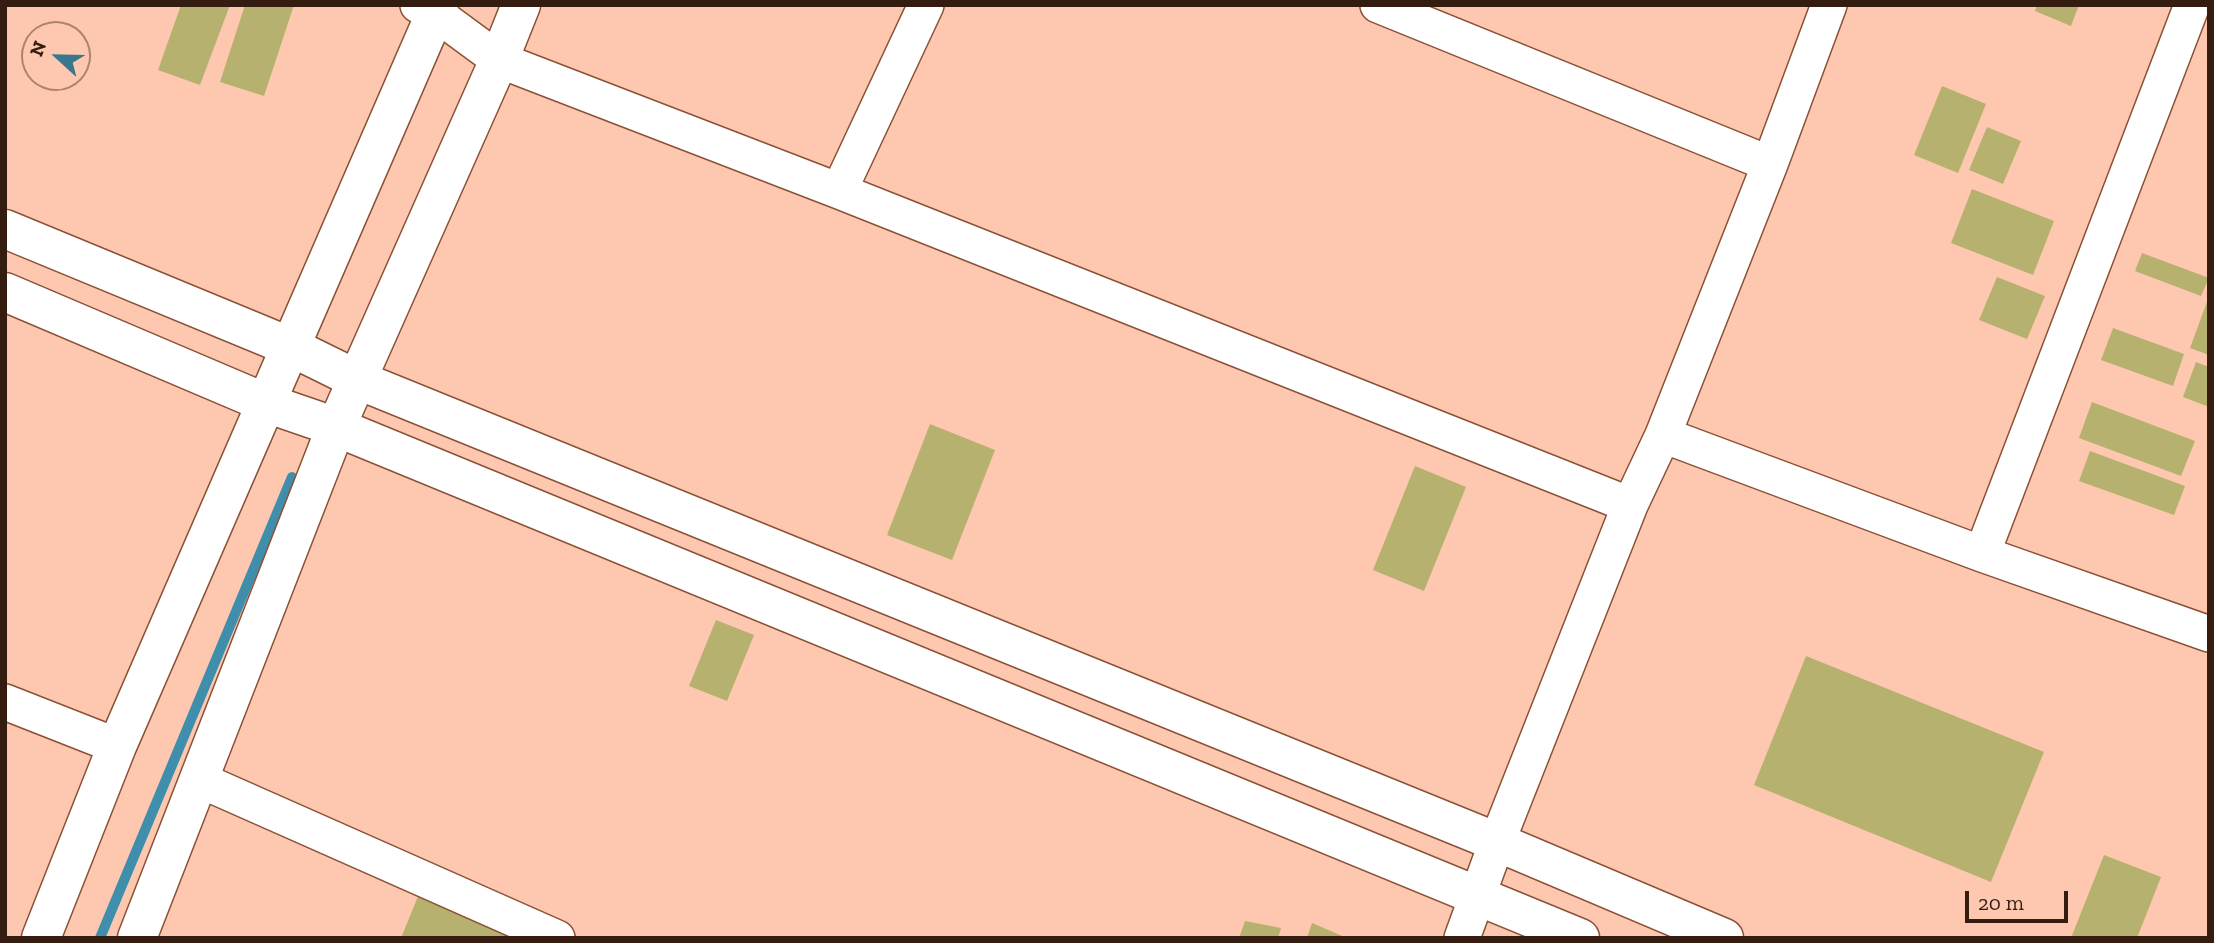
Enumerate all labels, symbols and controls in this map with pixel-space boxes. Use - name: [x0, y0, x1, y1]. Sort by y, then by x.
- north arrow: [21, 21, 91, 91]
- text: N: [25, 38, 51, 60]
- scale bar: [1969, 876, 2072, 920]
- text: 20 m: [1978, 890, 2024, 915]

